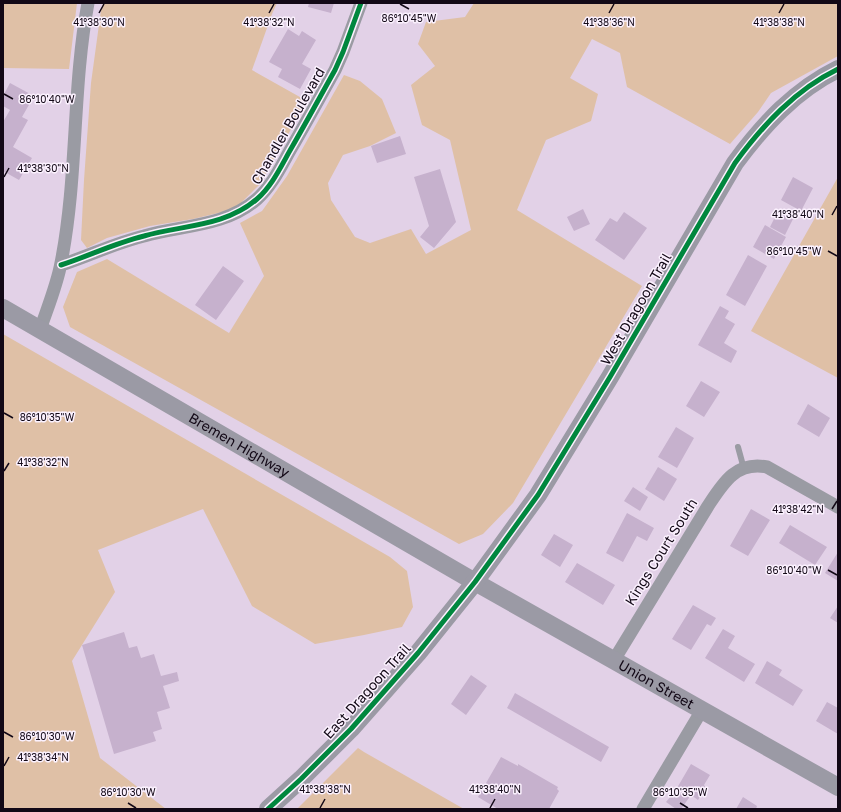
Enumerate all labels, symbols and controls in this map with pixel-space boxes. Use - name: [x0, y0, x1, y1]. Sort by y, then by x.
- text: 86°10'45"W: [382, 12, 437, 24]
- text: 41°38'30"N: [73, 16, 125, 28]
- text: 41°38'32"N: [243, 16, 295, 28]
- text: 41°38'36"N: [583, 16, 635, 28]
- text: 41°38'38"N: [753, 16, 805, 28]
- street label: Chandler Boulevard: [247, 64, 328, 187]
- text: 86°10'40"W: [19, 93, 75, 105]
- text: 41°38'30"N: [17, 162, 69, 174]
- text: 41°38'40"N: [772, 208, 824, 220]
- text: 86°10'45"W: [767, 245, 822, 257]
- street label: West Dragoon Trail: [596, 250, 675, 368]
- street label: Bremen Highway: [186, 409, 293, 481]
- text: 86°10'35"W: [20, 411, 75, 423]
- text: 41°38'32"N: [17, 456, 69, 468]
- street label: Kings Court South: [621, 495, 700, 608]
- text: 41°38'42"N: [772, 503, 824, 515]
- text: 86°10'40"W: [766, 564, 822, 576]
- street label: East Dragoon Trail: [319, 640, 414, 742]
- street label: Union Street: [616, 656, 698, 712]
- text: 86°10'30"W: [19, 730, 75, 742]
- text: 41°38'34"N: [17, 751, 69, 763]
- text: 41°38'38"N: [299, 783, 351, 795]
- text: 41°38'40"N: [469, 783, 521, 795]
- text: 86°10'30"W: [100, 786, 156, 798]
- text: 86°10'35"W: [653, 786, 708, 798]

